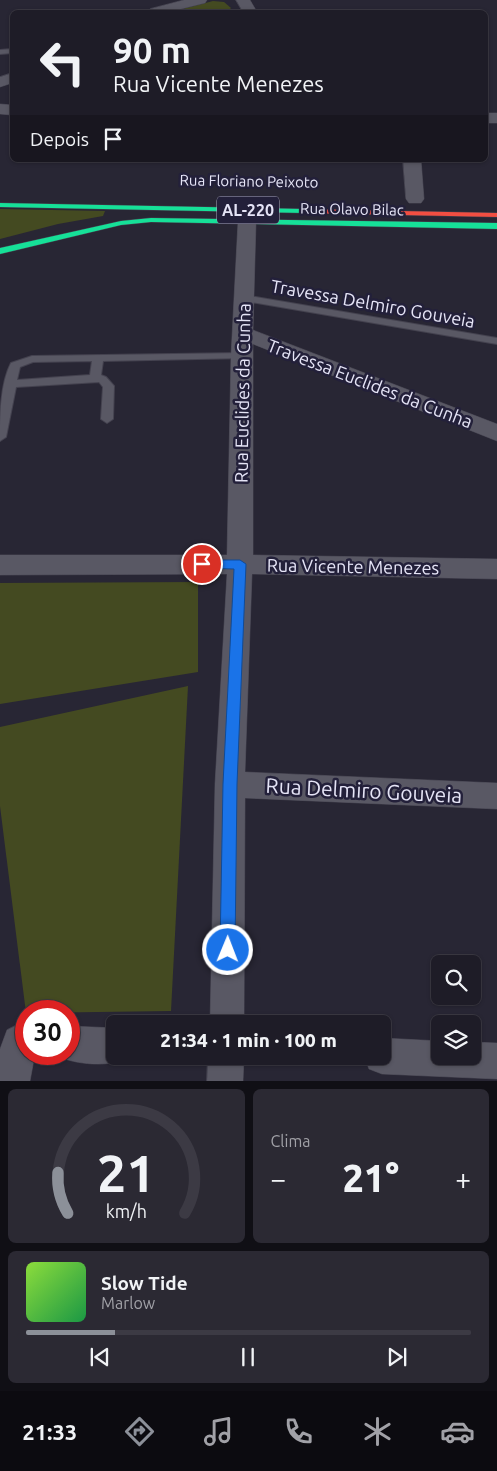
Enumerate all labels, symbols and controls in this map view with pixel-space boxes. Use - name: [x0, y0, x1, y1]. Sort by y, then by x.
- icon: left: [30, 30, 95, 95]
- text: 90 m: [113, 30, 191, 70]
- text: Rua Vicente Menezes: [113, 71, 324, 96]
- icon: arrive: [99, 125, 127, 153]
- text: Depois: [30, 128, 89, 150]
- street label: Rua Floriano Peixoto: [179, 171, 319, 191]
- road number: AL-220: [217, 196, 279, 224]
- street label: Rua Olavo Bilac: [300, 200, 404, 218]
- street label: Travessa Delmiro Gouveia: [269, 275, 477, 331]
- street label: Rua Euclides da Cunha: [230, 303, 254, 483]
- street label: Travessa Euclides da Cunha: [265, 335, 475, 431]
- pin: [181, 543, 223, 585]
- icon: arrive: [188, 550, 216, 578]
- street label: Rua Vicente Menezes: [267, 554, 440, 578]
- street label: Rua Delmiro Gouveia: [265, 773, 463, 807]
- position arrow: [201, 923, 253, 975]
- map controls: [431, 955, 481, 1065]
- button: search: [431, 955, 481, 1005]
- speed limit sign: 30: [15, 1000, 80, 1065]
- button: layers: [431, 1015, 481, 1065]
- text: 21:34 · 1 min · 100 m: [160, 1029, 337, 1051]
- text: Clima: [271, 1132, 310, 1150]
- text: 21: [97, 1144, 156, 1202]
- text: 21°: [342, 1157, 399, 1199]
- text: −: [271, 1163, 286, 1194]
- text: +: [455, 1163, 471, 1194]
- text: km/h: [106, 1201, 147, 1221]
- text: Slow Tide: [101, 1272, 188, 1294]
- text: Marlow: [101, 1294, 155, 1312]
- icon: previous: [86, 1343, 114, 1371]
- icon: pause: [234, 1343, 262, 1371]
- icon: next: [383, 1343, 411, 1371]
- icon: directions: [122, 1414, 157, 1449]
- icon: music: [201, 1414, 236, 1449]
- icon: phone: [281, 1414, 316, 1449]
- icon: climate: [360, 1414, 395, 1449]
- icon: car: [440, 1414, 475, 1449]
- text: 21:33: [22, 1419, 77, 1444]

